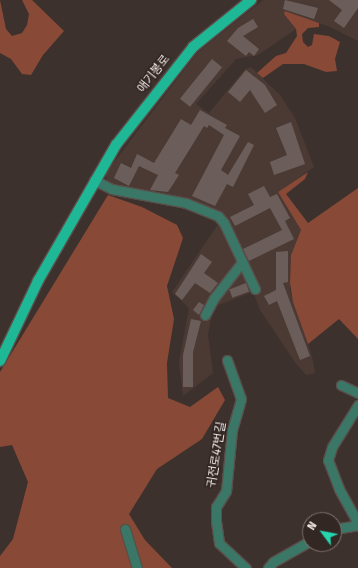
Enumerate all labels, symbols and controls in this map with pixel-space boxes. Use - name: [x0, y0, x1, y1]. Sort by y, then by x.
- street label: 애기봉로: [135, 52, 173, 96]
- street label: 귀전로47번길: [205, 421, 229, 489]
- north arrow: [302, 512, 342, 552]
- text: N: [305, 519, 320, 532]

